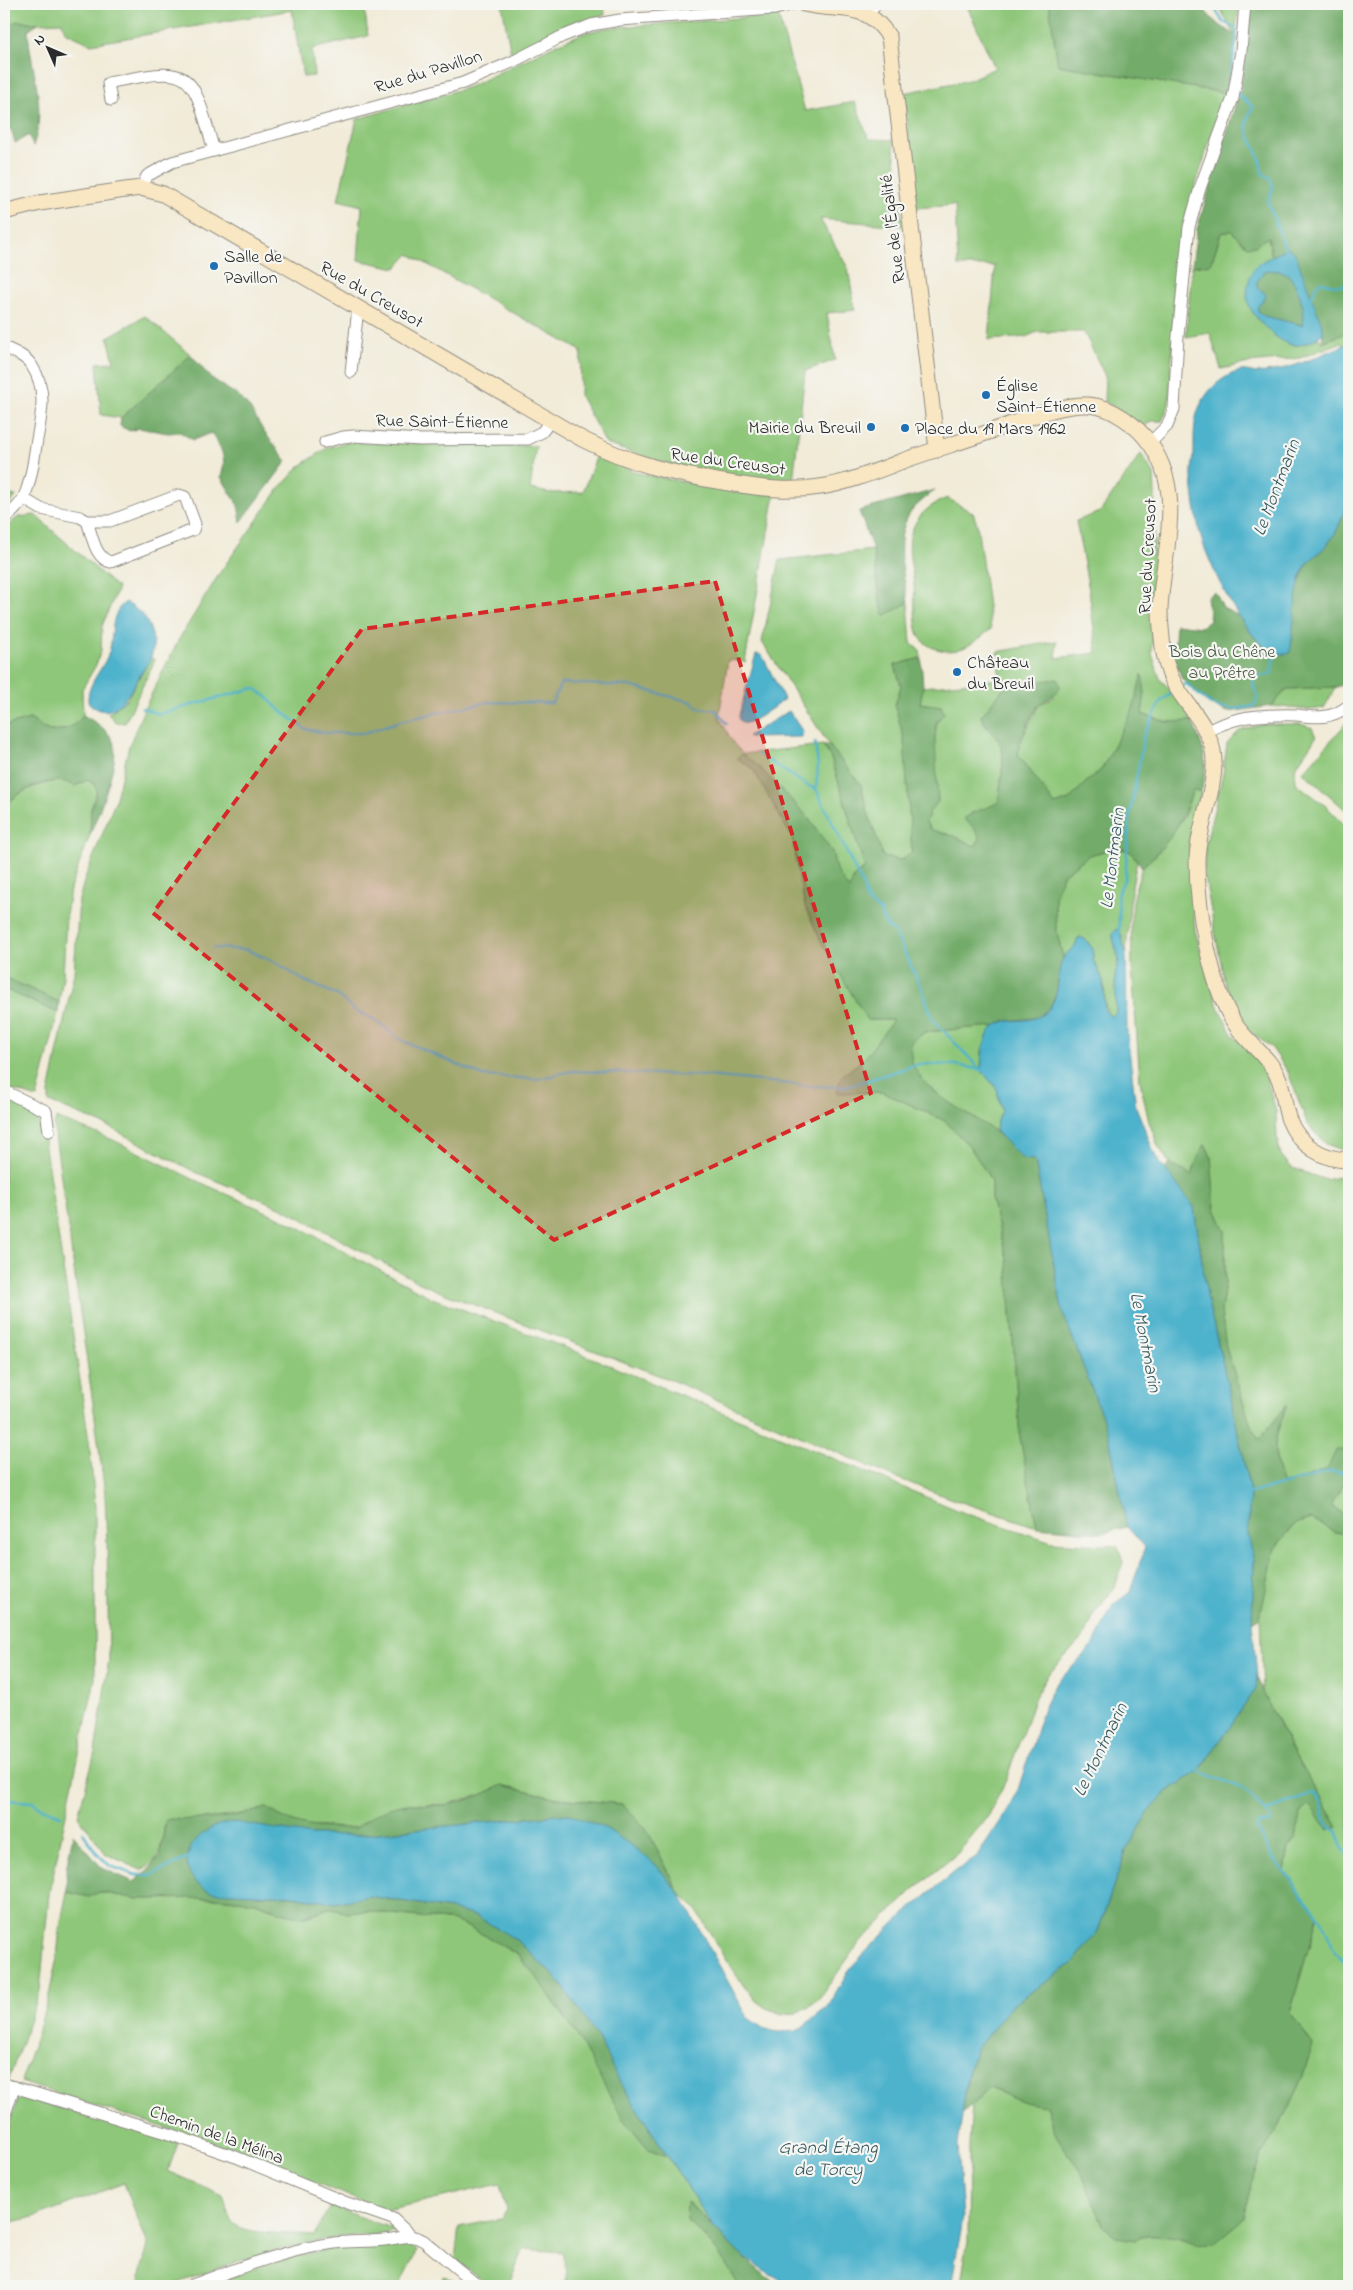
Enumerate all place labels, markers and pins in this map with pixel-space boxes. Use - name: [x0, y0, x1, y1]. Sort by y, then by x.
- place label: Salle de Pavillon: [224, 245, 283, 292]
- marker: Salle de Pavillon: [208, 260, 220, 272]
- place label: Église Saint-Étienne: [996, 374, 1097, 421]
- marker: Église Saint-Étienne: [980, 389, 992, 401]
- place label: Mairie du Breuil: [749, 416, 861, 442]
- place label: Place du 19 Mars 1962: [915, 417, 1066, 443]
- marker: Mairie du Breuil: [865, 421, 877, 433]
- marker: Place du 19 Mars 1962: [899, 422, 911, 434]
- place label: Château du Breuil: [967, 651, 1034, 698]
- marker: Château du Breuil: [951, 666, 963, 678]

